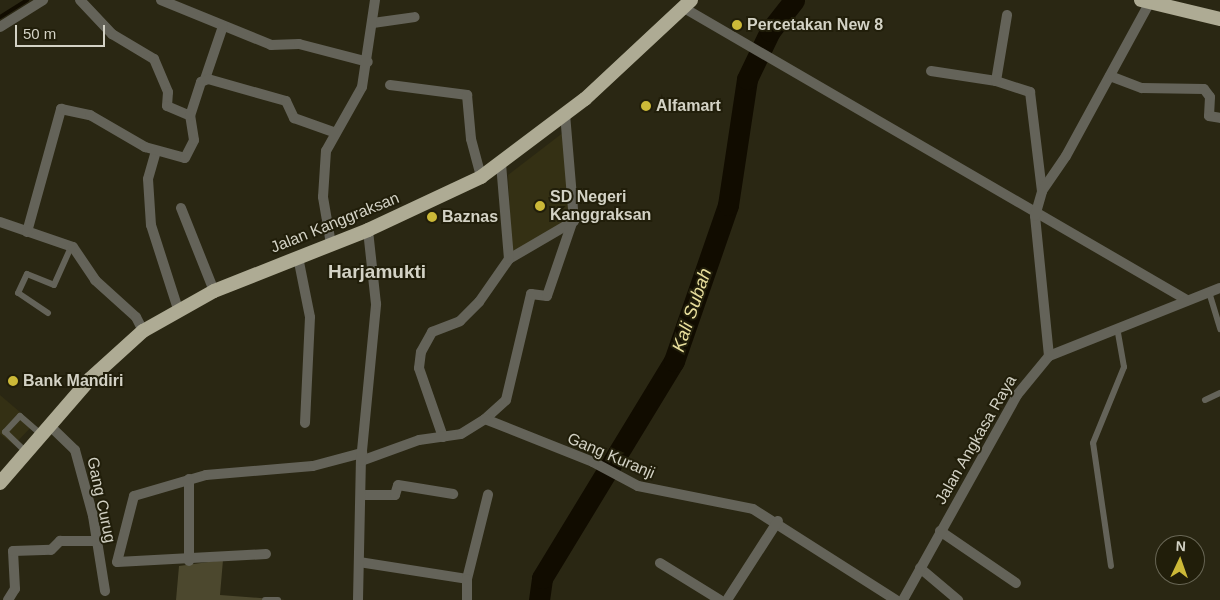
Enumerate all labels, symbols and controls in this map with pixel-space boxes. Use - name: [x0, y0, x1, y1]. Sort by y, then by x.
- scale bar: [18, 15, 108, 47]
- place label: Percetakan New 8: [747, 15, 883, 35]
- marker: Percetakan New 8: [731, 19, 743, 31]
- text: 50 m: [23, 25, 56, 42]
- place label: Alfamart: [656, 96, 721, 116]
- marker: Alfamart: [640, 100, 652, 112]
- place label: SD Negeri Kanggraksan: [550, 187, 651, 225]
- street label: Jalan Kanggraksan: [268, 188, 402, 258]
- marker: SD Negeri Kanggraksan: [534, 200, 546, 212]
- place label: Baznas: [442, 207, 498, 227]
- marker: Baznas: [426, 211, 438, 223]
- district label: Harjamukti: [328, 261, 426, 283]
- water label: Kali Subah: [668, 265, 716, 355]
- place label: Bank Mandiri: [23, 371, 123, 391]
- street label: Jalan Angkasa Raya: [931, 372, 1021, 508]
- marker: Bank Mandiri: [7, 375, 19, 387]
- street label: Gang Kuranji: [564, 429, 658, 483]
- street label: Gang Curug: [83, 455, 119, 545]
- north arrow: [1155, 535, 1205, 585]
- text: N: [1175, 538, 1186, 554]

